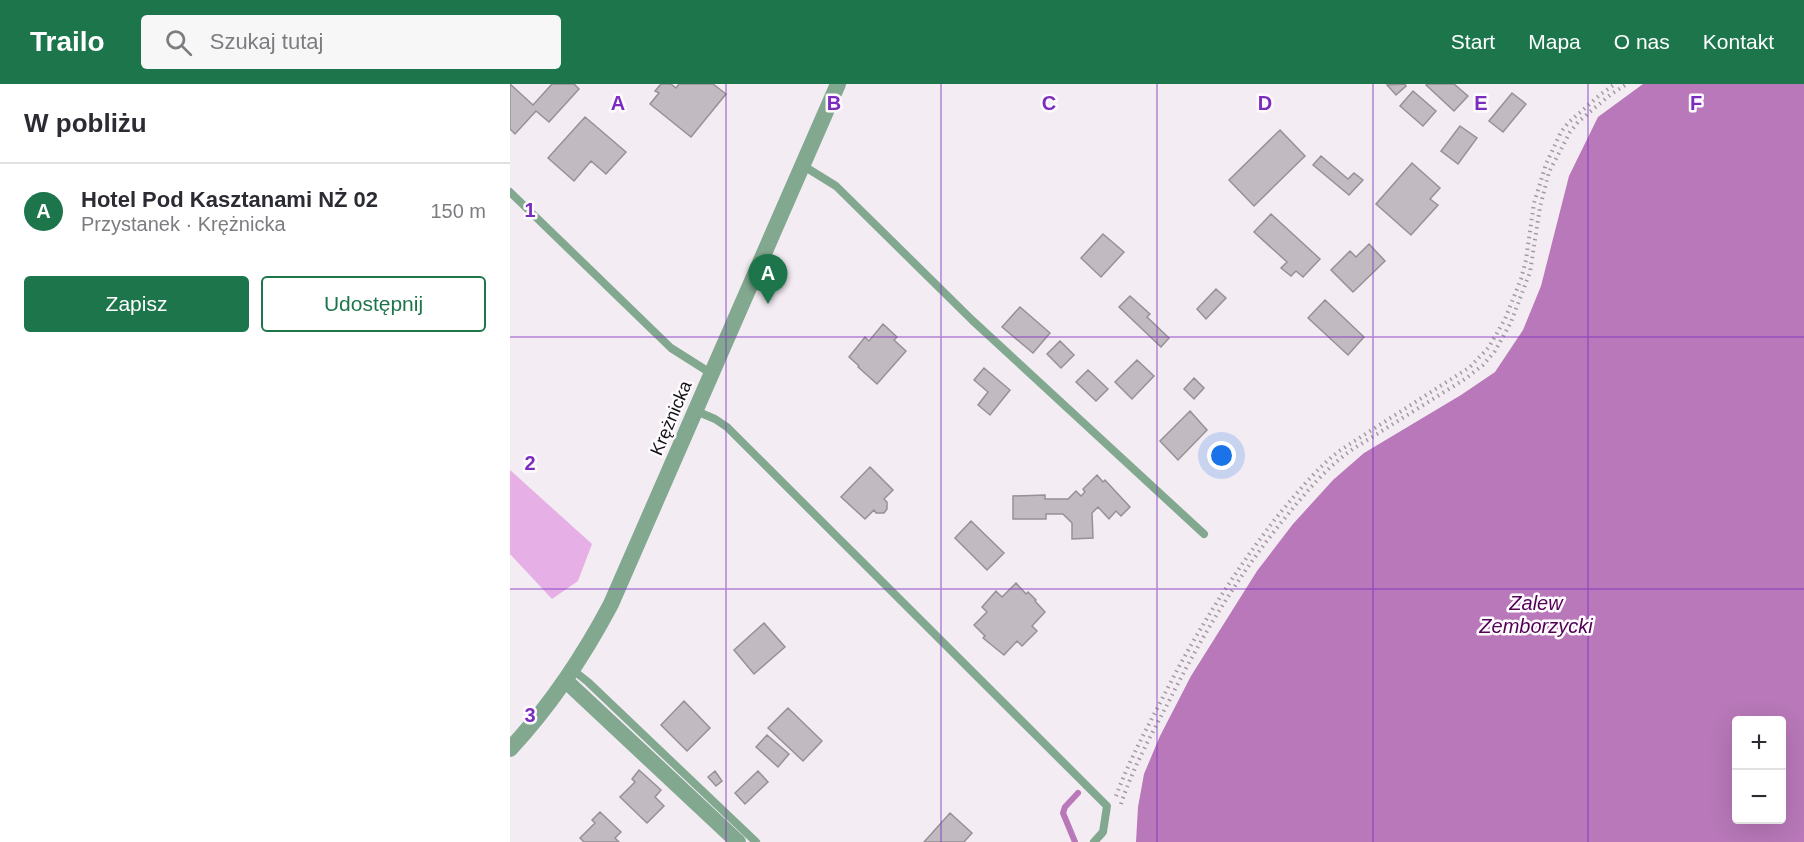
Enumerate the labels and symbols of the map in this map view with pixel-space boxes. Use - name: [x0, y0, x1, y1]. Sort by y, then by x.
- text: A: [611, 92, 625, 114]
- text: B: [827, 92, 841, 114]
- text: C: [1042, 92, 1056, 114]
- text: D: [1258, 92, 1272, 114]
- text: E: [1474, 92, 1488, 114]
- text: F: [1690, 92, 1702, 114]
- text: 1: [524, 199, 536, 221]
- pin: A: [748, 254, 788, 304]
- street label: Krężnicka: [646, 377, 696, 458]
- your location: [1207, 441, 1236, 470]
- text: 2: [524, 452, 536, 474]
- water label: Zalew Zemborzycki: [1478, 592, 1593, 637]
- text: 3: [524, 704, 536, 726]

